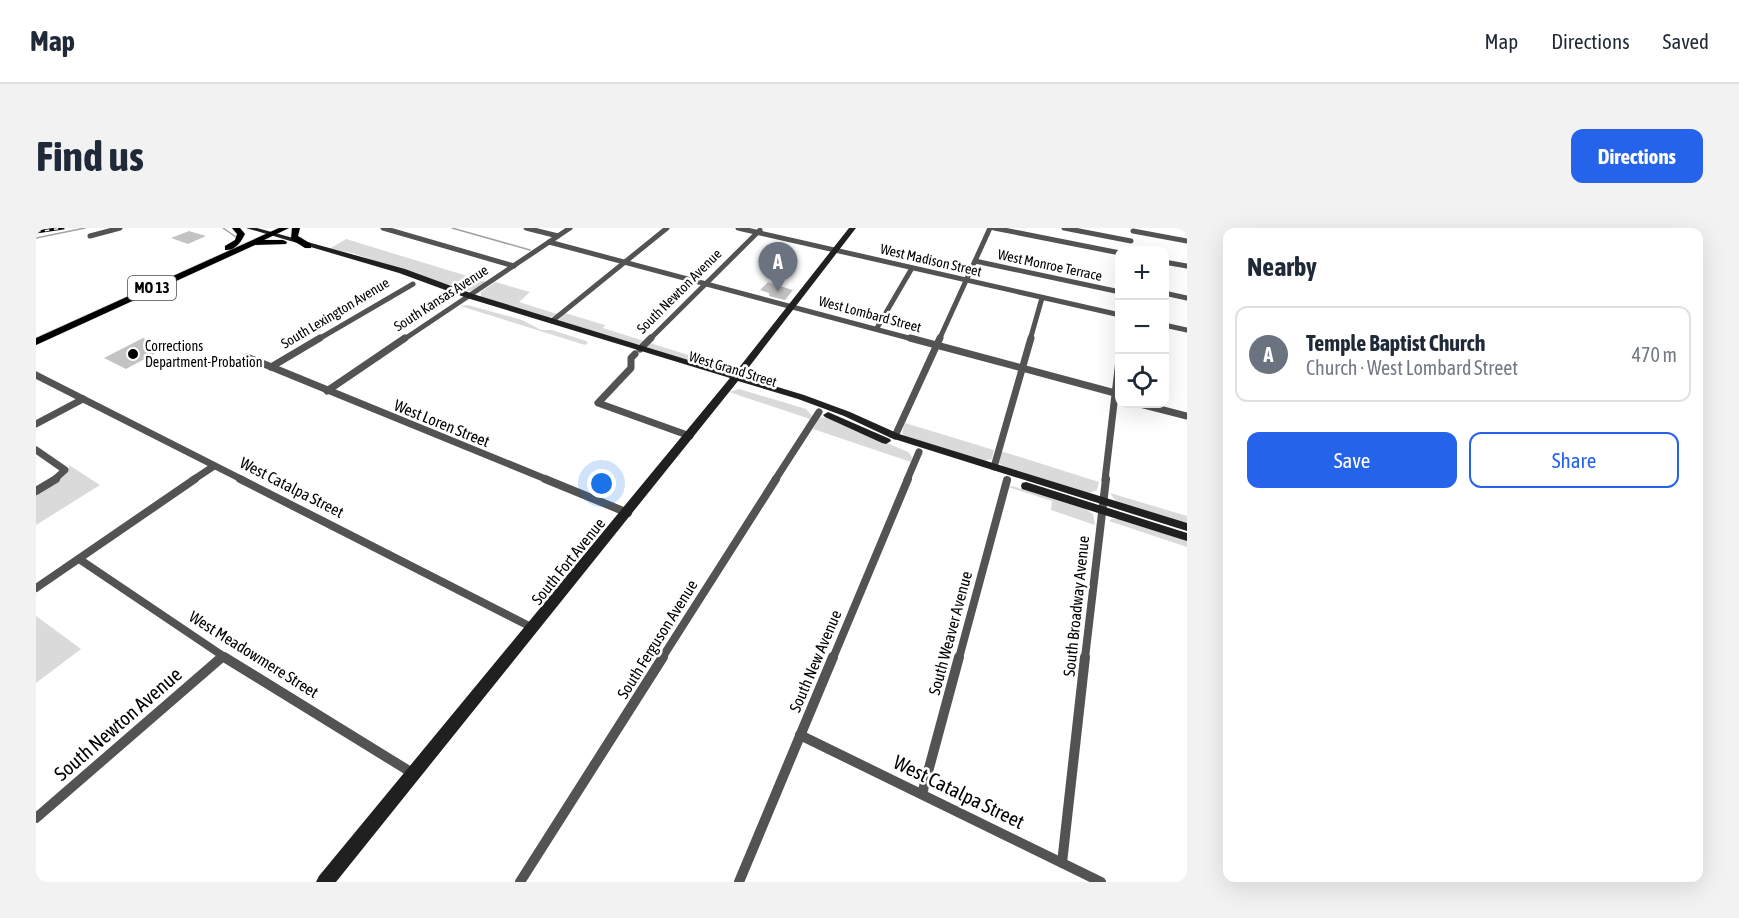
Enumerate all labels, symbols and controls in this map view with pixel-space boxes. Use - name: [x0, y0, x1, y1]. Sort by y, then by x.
- text: Map: [30, 25, 75, 57]
- text: Map: [1484, 29, 1518, 53]
- text: Directions: [1551, 29, 1630, 53]
- text: Saved: [1663, 29, 1709, 53]
- button: Directions: [1571, 129, 1703, 183]
- text: Find us: [36, 132, 144, 180]
- street label: West Madison Street: [879, 241, 983, 279]
- pin: A: [758, 242, 798, 292]
- street label: South Newton Avenue: [633, 245, 725, 337]
- street label: West Monroe Terrace: [996, 246, 1104, 284]
- map controls: [1115, 246, 1169, 408]
- button: +: [1115, 246, 1169, 300]
- text: Nearby: [1247, 252, 1317, 282]
- street label: South Kansas Avenue: [391, 262, 491, 334]
- street label: South Lexington Avenue: [278, 274, 392, 352]
- road number: MO 13: [128, 276, 176, 300]
- street label: West Lombard Street: [817, 293, 923, 335]
- button: −: [1115, 300, 1169, 354]
- text: Temple Baptist Church: [1306, 330, 1485, 356]
- place label: Corrections Department-Probation: [145, 338, 262, 370]
- text: A: [1264, 343, 1273, 366]
- text: 470 m: [1632, 343, 1677, 366]
- marker: Corrections Department-Probation: [126, 347, 140, 361]
- street label: West Grand Street: [687, 348, 779, 390]
- button: locate: [1115, 354, 1169, 408]
- text: Church · West Lombard Street: [1306, 356, 1518, 379]
- street label: West Loren Street: [392, 396, 493, 451]
- button: Save: [1247, 432, 1457, 488]
- button: Share: [1469, 432, 1679, 488]
- street label: West Catalpa Street: [237, 453, 347, 522]
- your location: [587, 469, 616, 498]
- street label: South Fort Avenue: [528, 514, 608, 608]
- street label: South Broadway Avenue: [1060, 535, 1093, 677]
- street label: South Weaver Avenue: [925, 569, 975, 697]
- street label: South Ferguson Avenue: [613, 576, 702, 702]
- street label: West Meadowmere Street: [186, 607, 322, 701]
- street label: South New Avenue: [785, 607, 845, 715]
- street label: South Newton Avenue: [49, 662, 186, 785]
- street label: West Catalpa Street: [890, 750, 1029, 833]

